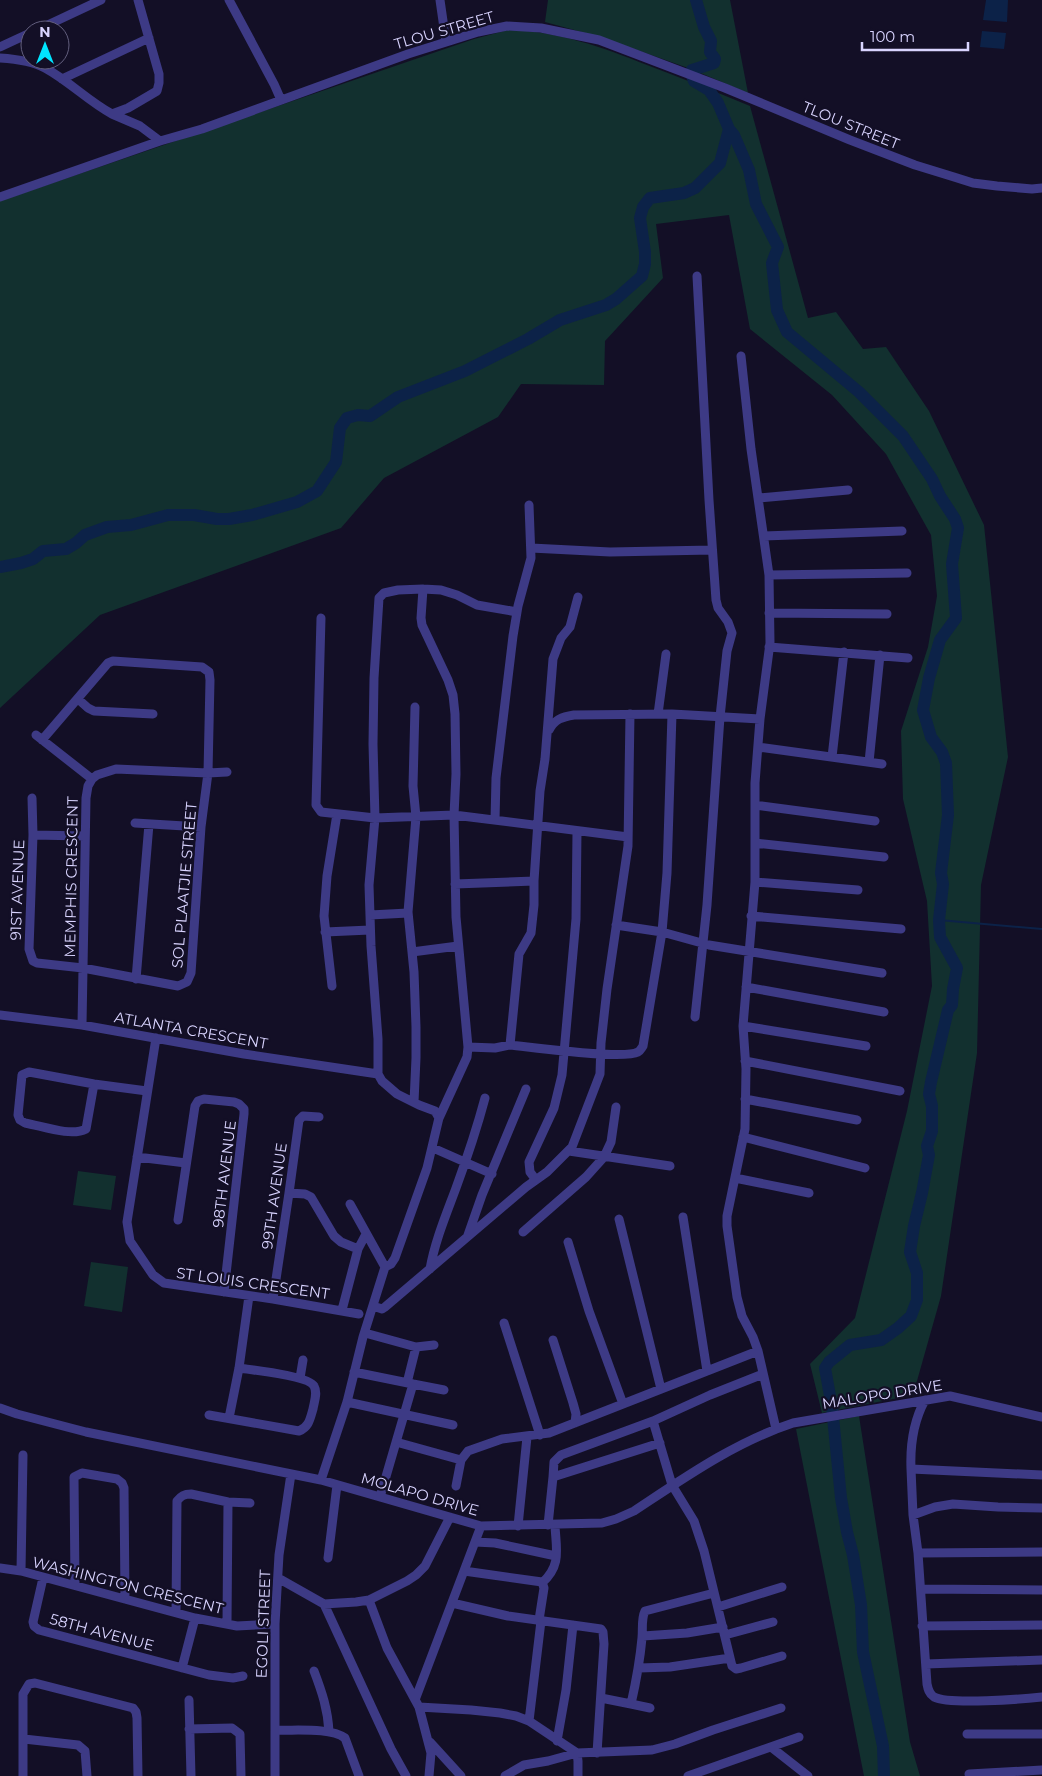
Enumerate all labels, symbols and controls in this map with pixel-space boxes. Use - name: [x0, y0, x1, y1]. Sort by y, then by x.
- street label: TLOU STREET: [392, 7, 496, 53]
- north arrow: [20, 20, 70, 70]
- scale bar: [862, 20, 968, 52]
- text: N: [39, 23, 51, 41]
- text: 100 m: [870, 27, 915, 46]
- street label: TLOU STREET: [800, 97, 903, 153]
- street label: MEMPHIS CRESCENT: [60, 796, 82, 958]
- street label: SOL PLAATJIE STREET: [167, 801, 201, 969]
- street label: 91ST AVENUE: [6, 839, 28, 941]
- street label: ATLANTA CRESCENT: [113, 1007, 270, 1053]
- street label: 98TH AVENUE: [208, 1119, 240, 1229]
- street label: 99TH AVENUE: [257, 1142, 291, 1250]
- street label: ST LOUIS CRESCENT: [175, 1263, 331, 1303]
- street label: MALOPO DRIVE: [821, 1375, 943, 1413]
- street label: MOLAPO DRIVE: [359, 1468, 481, 1520]
- street label: WASHINGTON CRESCENT: [31, 1552, 226, 1618]
- street label: EGOLI STREET: [252, 1569, 274, 1679]
- street label: 58TH AVENUE: [48, 1609, 156, 1655]

